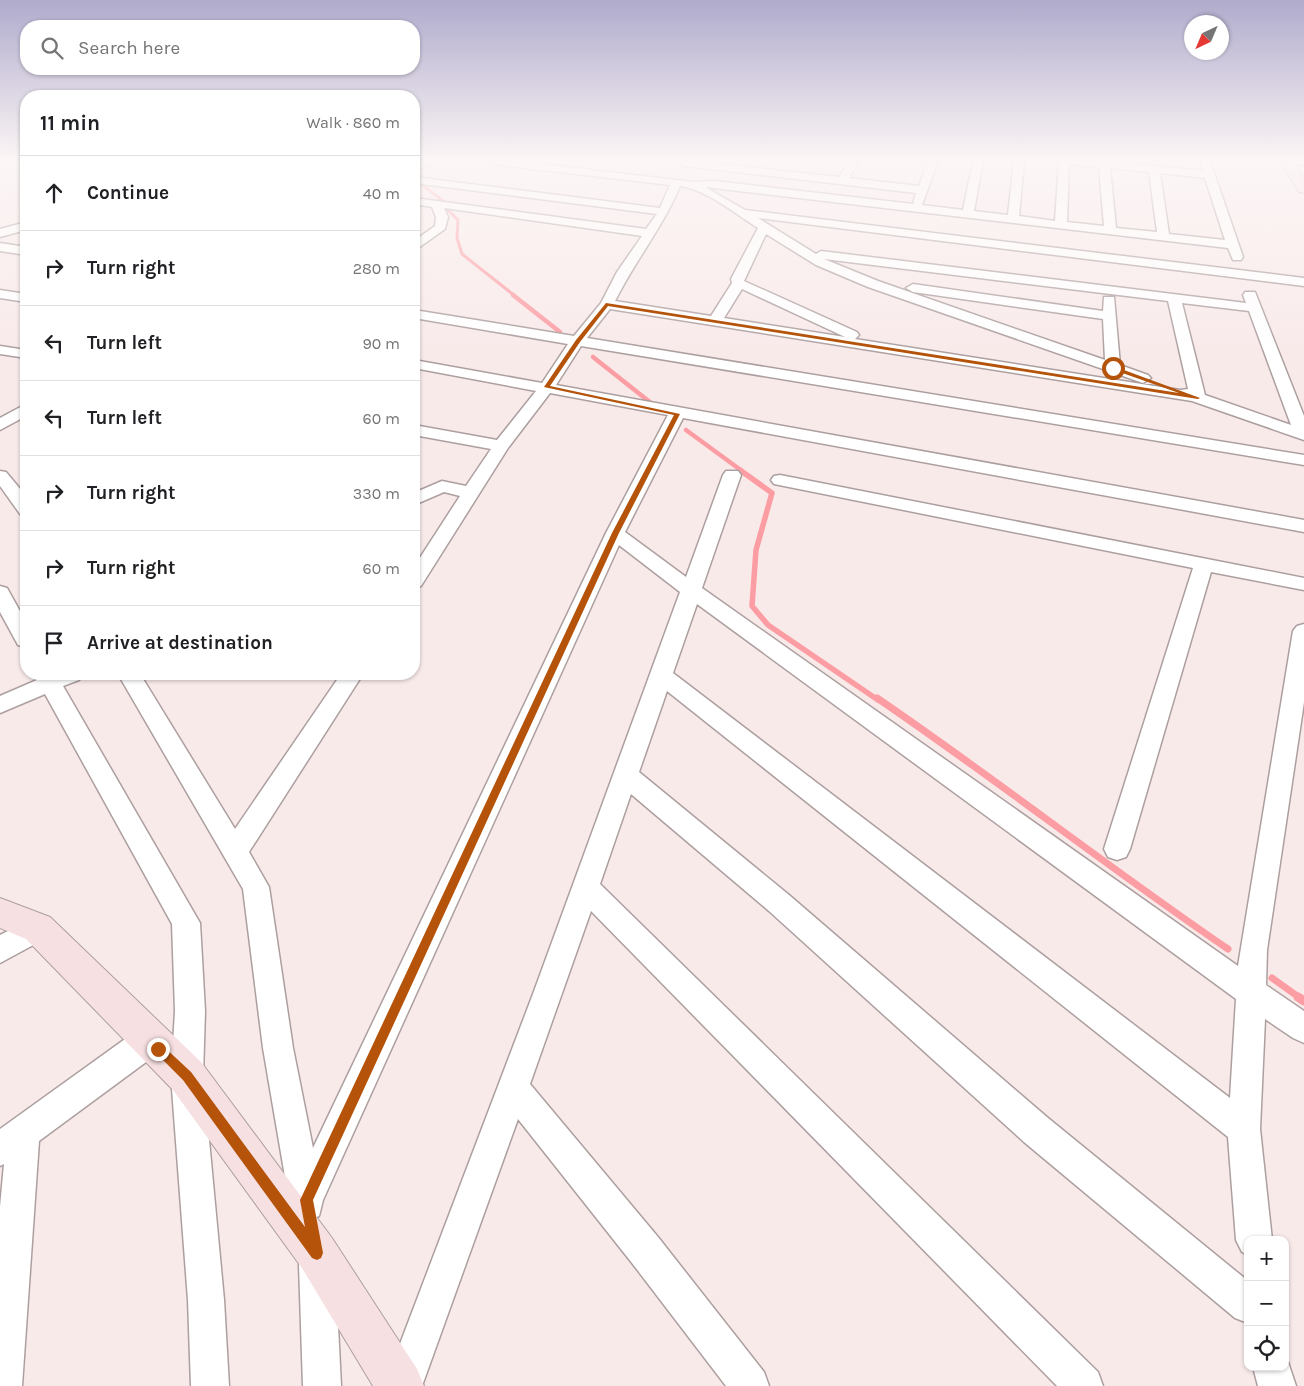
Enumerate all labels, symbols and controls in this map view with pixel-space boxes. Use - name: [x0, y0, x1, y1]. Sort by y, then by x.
- north arrow: [1184, 15, 1229, 60]
- search box: [20, 20, 420, 75]
- icon: search: [38, 34, 66, 62]
- text: Search here: [78, 37, 180, 59]
- text: 11 min: [40, 111, 100, 135]
- text: Walk · 860 m: [306, 113, 400, 132]
- icon: ahead: [40, 179, 68, 207]
- text: Continue: [87, 182, 169, 204]
- text: 40 m: [363, 184, 400, 203]
- icon: right: [40, 254, 68, 282]
- text: Turn right: [87, 257, 176, 279]
- text: 280 m: [353, 259, 400, 278]
- icon: left: [40, 329, 68, 357]
- text: Turn left: [87, 332, 162, 354]
- text: 90 m: [362, 334, 400, 353]
- route start: [1102, 357, 1125, 380]
- icon: left: [40, 404, 68, 432]
- text: Turn left: [87, 407, 162, 429]
- text: 60 m: [363, 409, 400, 428]
- icon: right: [40, 479, 68, 507]
- text: Turn right: [87, 482, 176, 504]
- text: 330 m: [353, 484, 400, 503]
- icon: right: [40, 554, 68, 582]
- text: Turn right: [87, 557, 176, 579]
- text: 60 m: [363, 559, 400, 578]
- icon: arrive: [40, 629, 68, 657]
- text: Arrive at destination: [87, 632, 273, 654]
- route end: [147, 1038, 170, 1061]
- map controls: [1244, 1236, 1289, 1371]
- button: +: [1244, 1236, 1289, 1281]
- button: −: [1244, 1281, 1289, 1326]
- button: locate: [1244, 1326, 1289, 1371]

